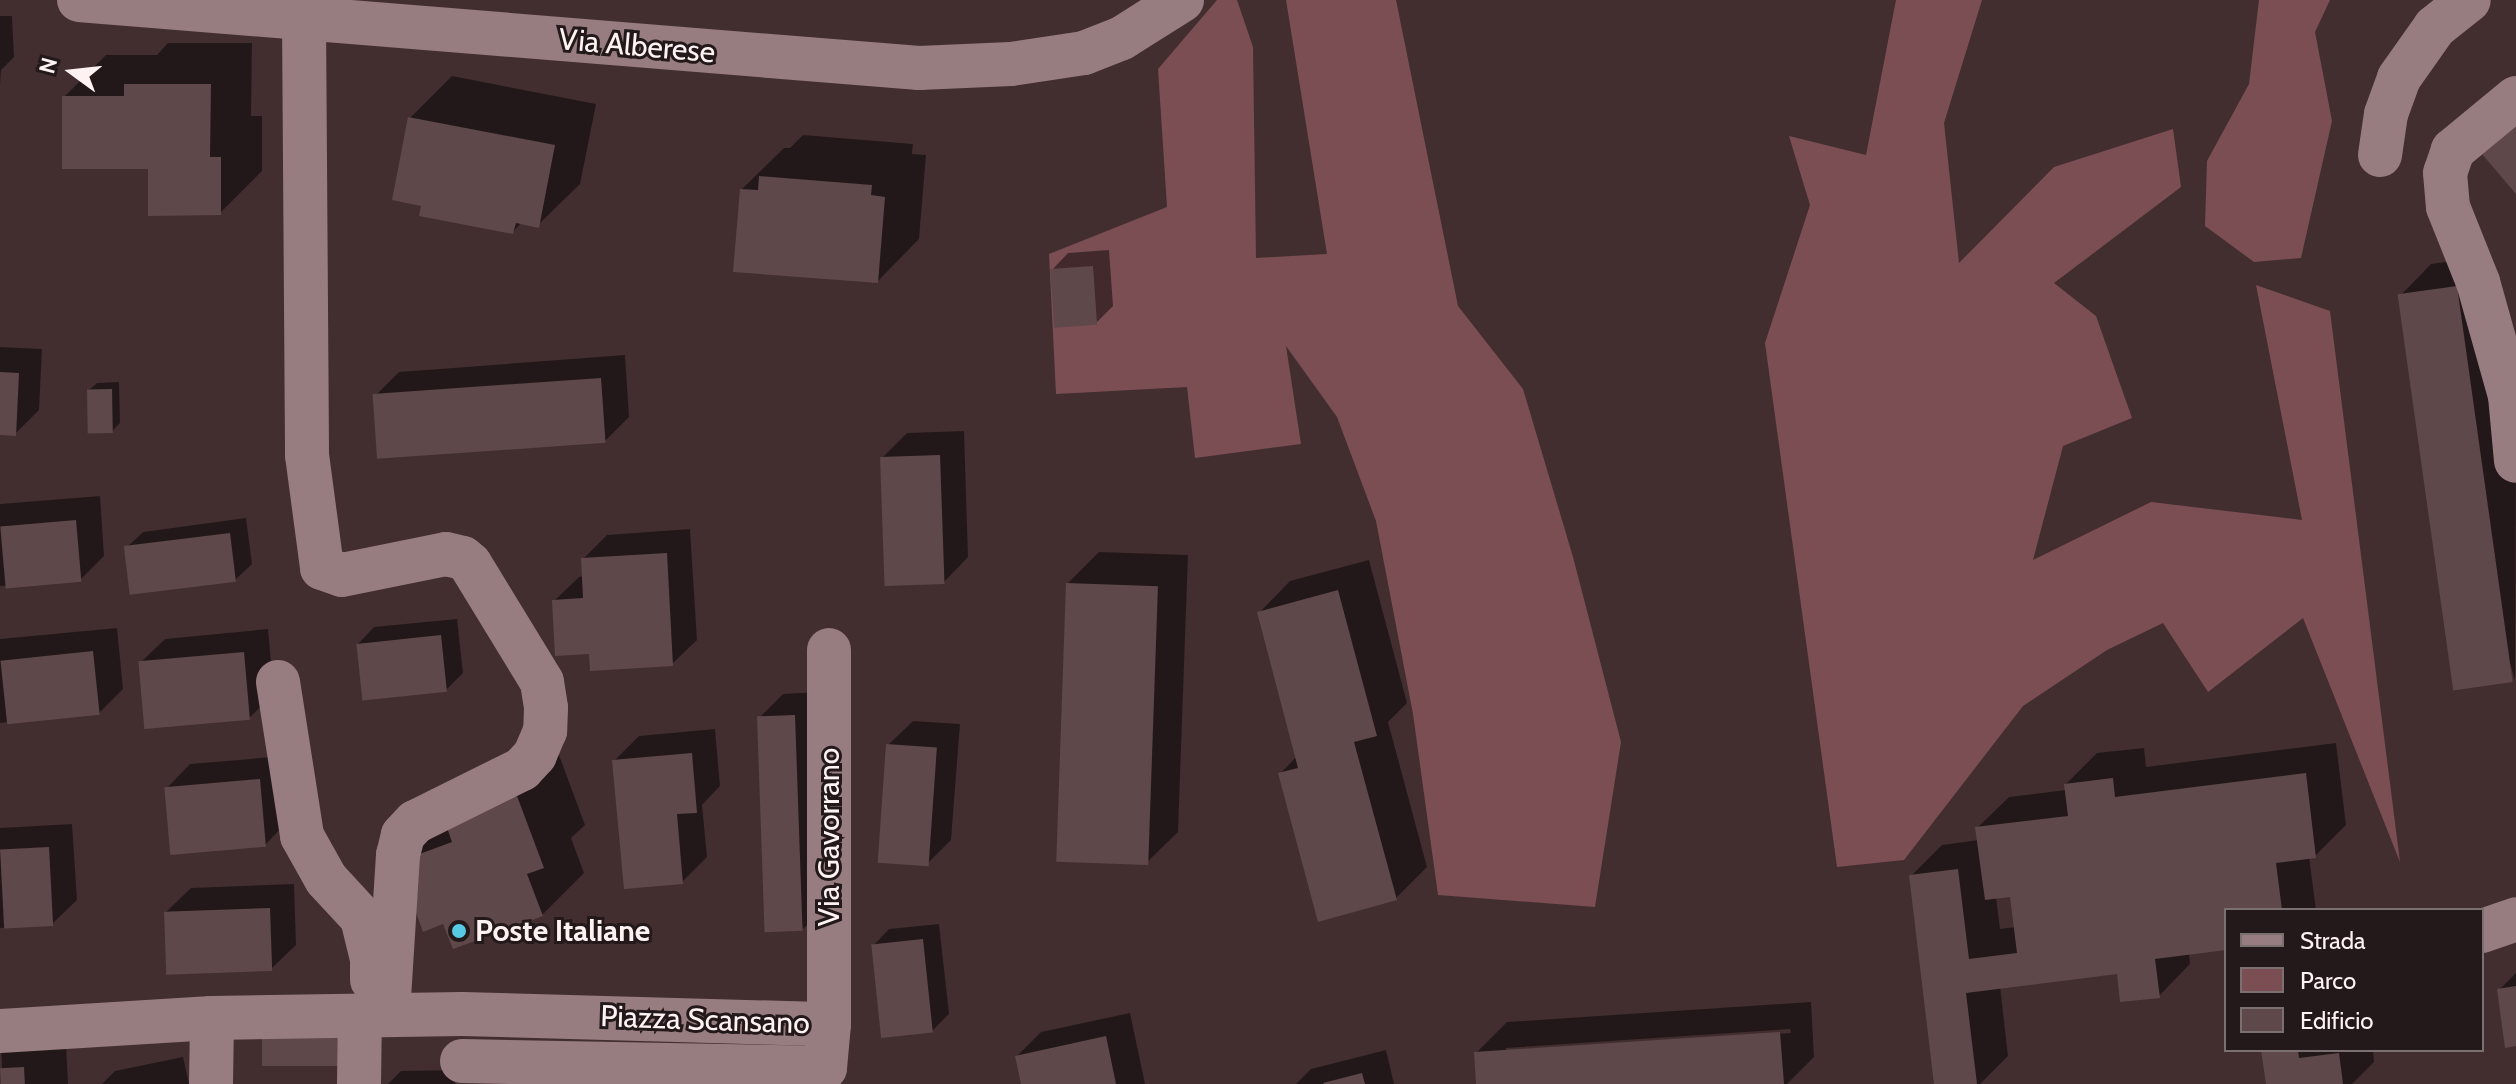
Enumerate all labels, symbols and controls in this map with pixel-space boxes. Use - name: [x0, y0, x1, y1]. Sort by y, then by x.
- street label: Via Alberese: [557, 21, 717, 71]
- north arrow: [32, 32, 112, 112]
- text: N: [33, 55, 63, 77]
- street label: Via Gavorrano: [811, 748, 847, 926]
- legend: [2224, 908, 2484, 1052]
- place label: Poste Italiane: [475, 913, 650, 949]
- marker: Poste Italiane: [450, 922, 468, 940]
- text: Strada: [2300, 926, 2366, 955]
- text: Parco: [2300, 966, 2356, 995]
- street label: Piazza Scansano: [600, 998, 810, 1042]
- text: Edificio: [2300, 1006, 2374, 1035]

